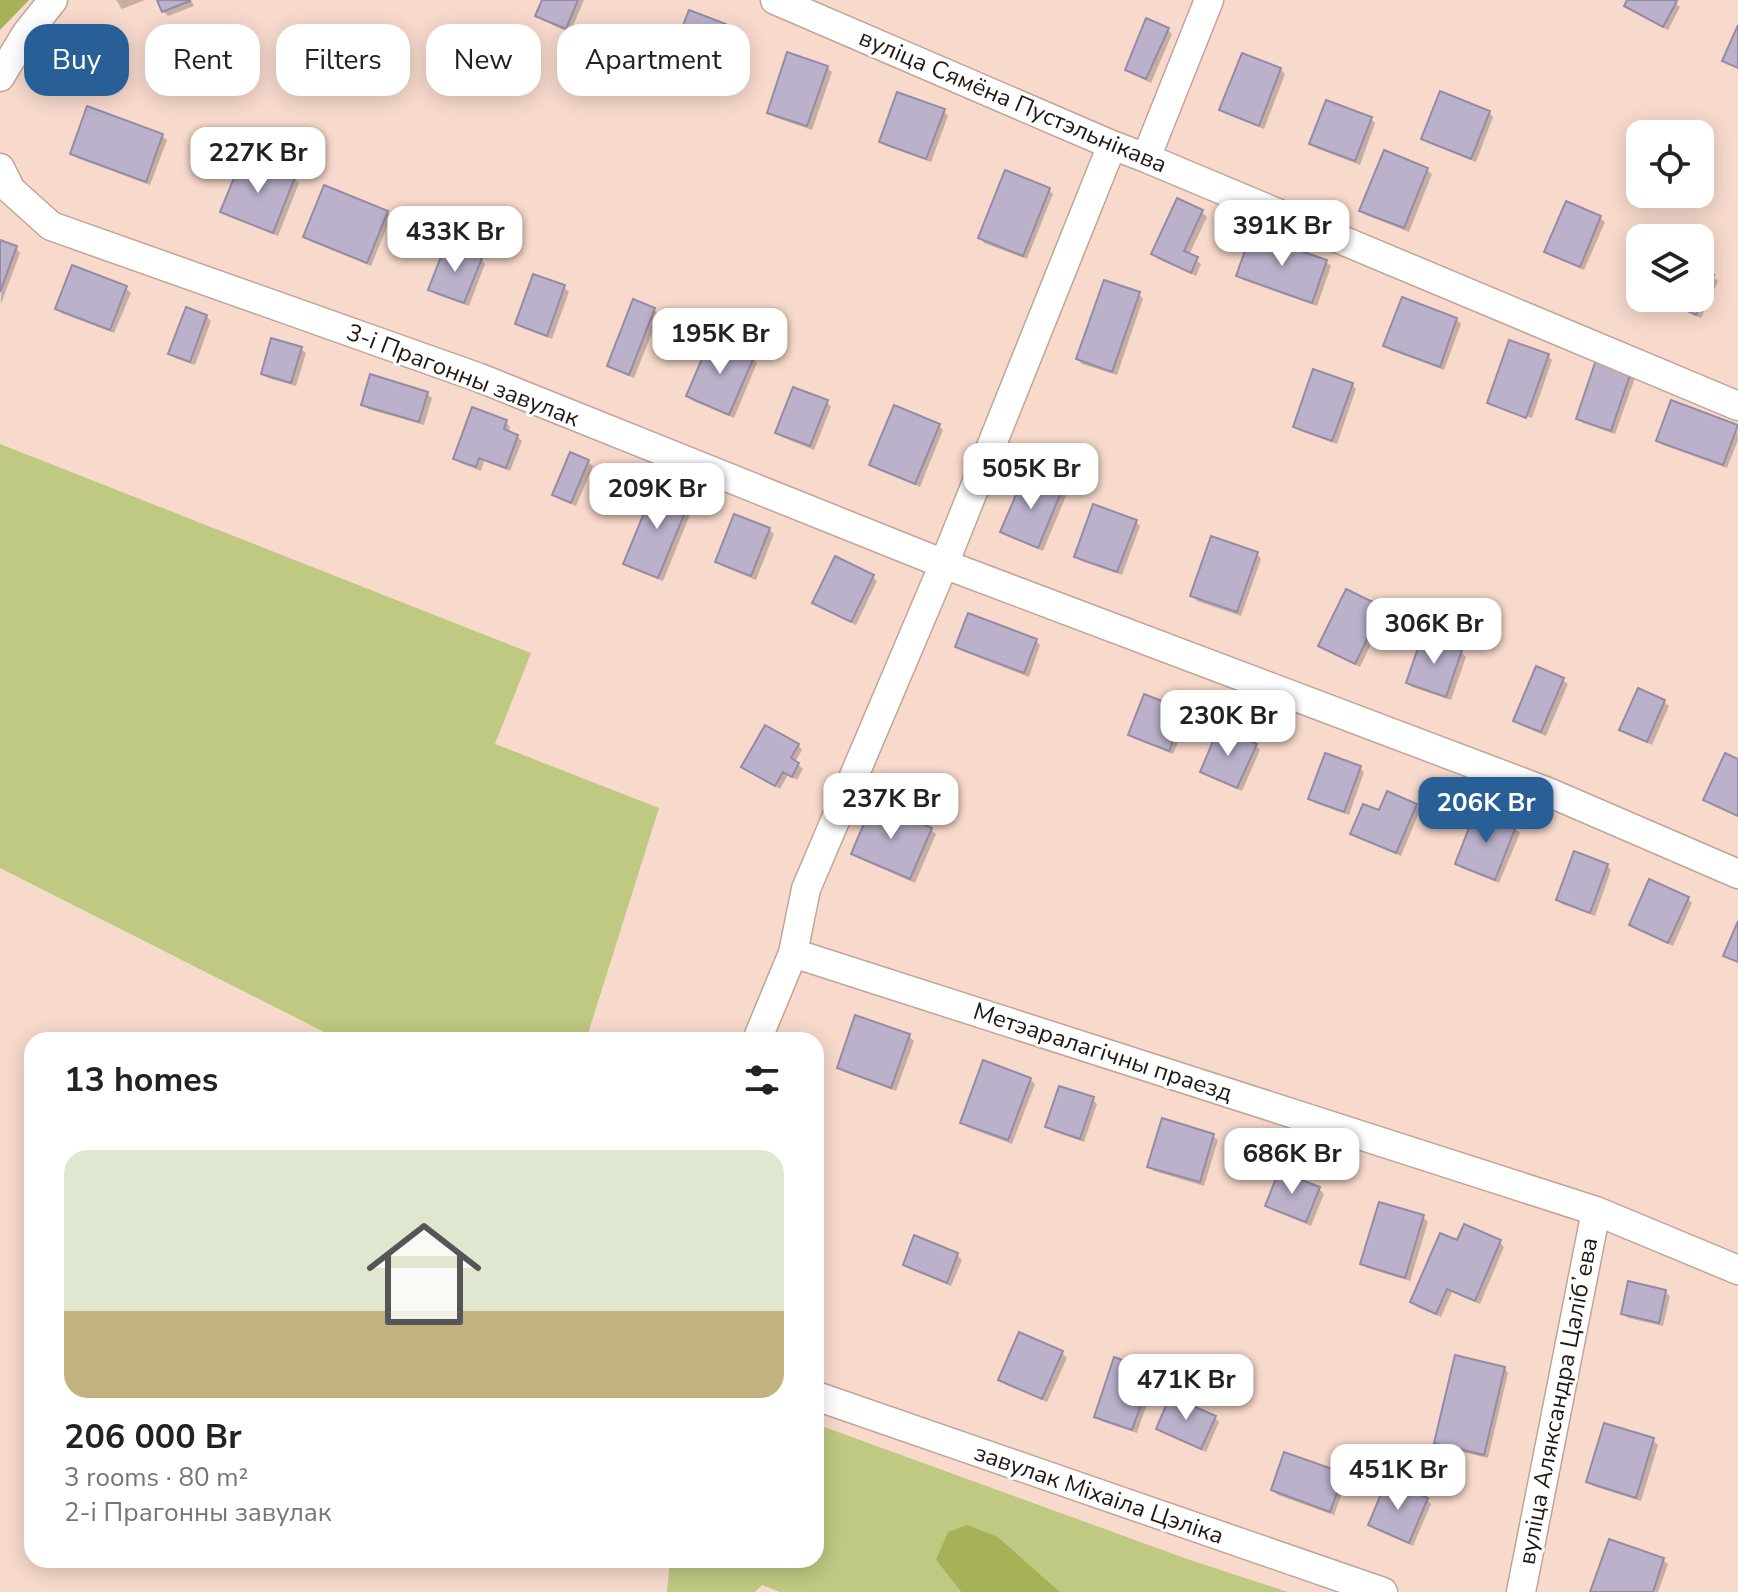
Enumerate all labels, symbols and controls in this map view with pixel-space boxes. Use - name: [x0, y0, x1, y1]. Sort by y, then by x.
- street label: вуліца Сямёна Пустэльнікава: [854, 22, 1172, 180]
- chip: Buy: [24, 24, 129, 96]
- chip: Rent: [145, 24, 260, 96]
- chip: Filters: [276, 24, 410, 96]
- chip: New: [426, 24, 541, 96]
- chip: Apartment: [557, 24, 750, 96]
- map controls: [1626, 120, 1714, 312]
- button: locate: [1626, 120, 1714, 208]
- pin: 227K Br: [184, 127, 332, 195]
- text: 227K Br: [208, 135, 308, 170]
- pin: 391K Br: [1208, 200, 1356, 268]
- pin: 433K Br: [381, 206, 529, 274]
- text: 391K Br: [1232, 208, 1332, 243]
- text: 433K Br: [405, 214, 505, 249]
- button: layers: [1626, 224, 1714, 312]
- pin: 195K Br: [646, 308, 794, 376]
- street label: 3-і Прагонны завулак: [342, 316, 584, 434]
- text: 195K Br: [670, 316, 770, 351]
- pin: 505K Br: [957, 443, 1105, 511]
- text: 505K Br: [981, 451, 1081, 486]
- pin: 209K Br: [583, 463, 731, 531]
- text: 209K Br: [607, 471, 707, 506]
- pin: 306K Br: [1360, 598, 1508, 666]
- text: 306K Br: [1384, 606, 1484, 641]
- pin: 230K Br: [1154, 690, 1302, 758]
- text: 230K Br: [1178, 698, 1278, 733]
- pin: 237K Br: [817, 773, 965, 841]
- pin: 206K Br: [1412, 777, 1560, 845]
- text: 237K Br: [841, 781, 941, 816]
- text: 206K Br: [1436, 785, 1536, 820]
- street label: Метэаралагічны праезд: [969, 995, 1237, 1109]
- text: 13 homes: [64, 1057, 218, 1103]
- icon: filters: [740, 1058, 784, 1102]
- pin: 686K Br: [1218, 1128, 1366, 1196]
- text: 686K Br: [1242, 1136, 1342, 1171]
- icon: home: [352, 1202, 496, 1346]
- street label: вуліца Аляксандра Цалібʼева: [1511, 1235, 1605, 1567]
- pin: 471K Br: [1112, 1354, 1260, 1422]
- text: 471K Br: [1136, 1362, 1236, 1397]
- text: 206 000 Br: [64, 1414, 241, 1460]
- street label: завулак Міхаіла Цэліка: [970, 1436, 1228, 1552]
- pin: 451K Br: [1324, 1444, 1472, 1512]
- text: 451K Br: [1348, 1452, 1448, 1487]
- text: 3 rooms · 80 m²: [64, 1460, 248, 1495]
- text: 2-і Прагонны завулак: [64, 1495, 332, 1530]

